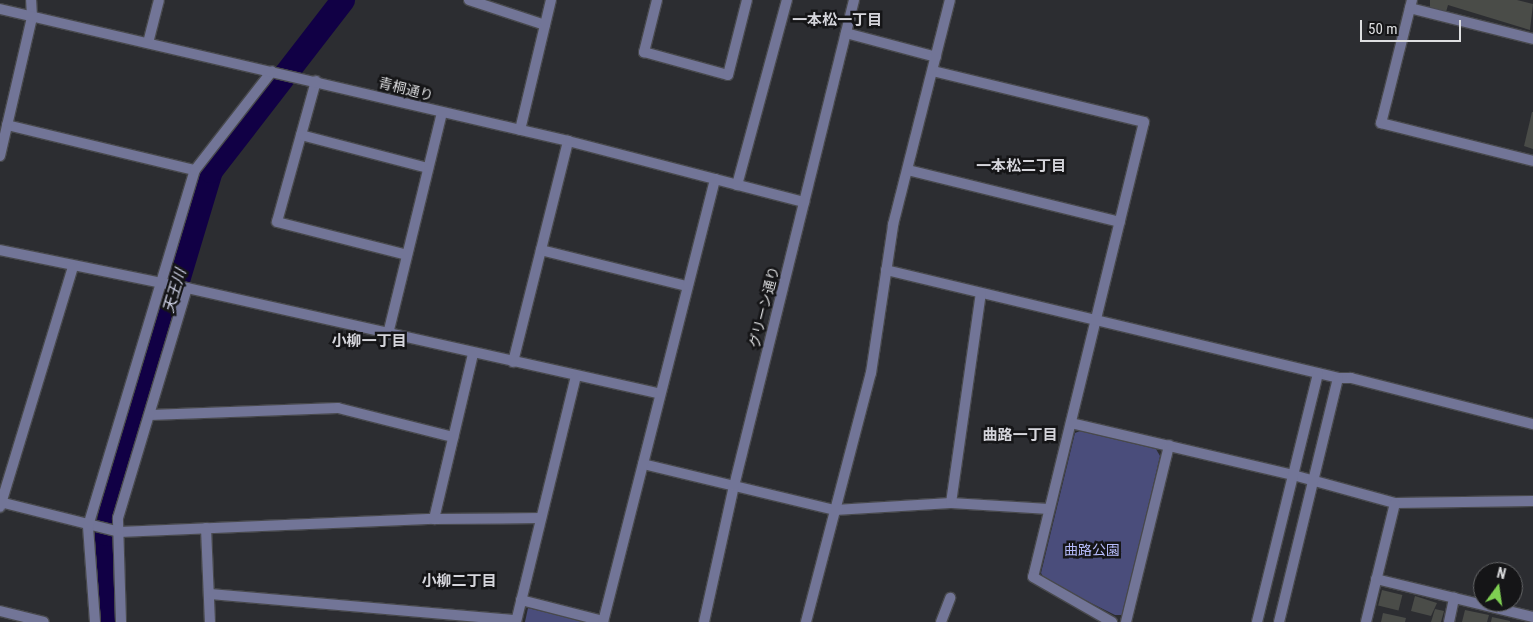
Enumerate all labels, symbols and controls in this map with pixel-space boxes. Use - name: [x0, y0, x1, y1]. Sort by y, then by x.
- scale bar: [1363, 10, 1464, 42]
- district label: 一本松一丁目: [792, 12, 882, 30]
- text: 50 m: [1368, 20, 1398, 38]
- street label: 青桐通り: [377, 74, 435, 104]
- district label: 一本松二丁目: [976, 158, 1066, 176]
- street label: グリーン通り: [746, 264, 782, 350]
- water label: 天王川: [160, 267, 190, 315]
- district label: 小柳一丁目: [332, 333, 406, 351]
- district label: 曲路一丁目: [983, 427, 1057, 445]
- park label: 曲路公園: [1064, 542, 1120, 558]
- north arrow: [1473, 562, 1523, 612]
- text: N: [1495, 565, 1507, 582]
- district label: 小柳二丁目: [422, 573, 496, 591]

